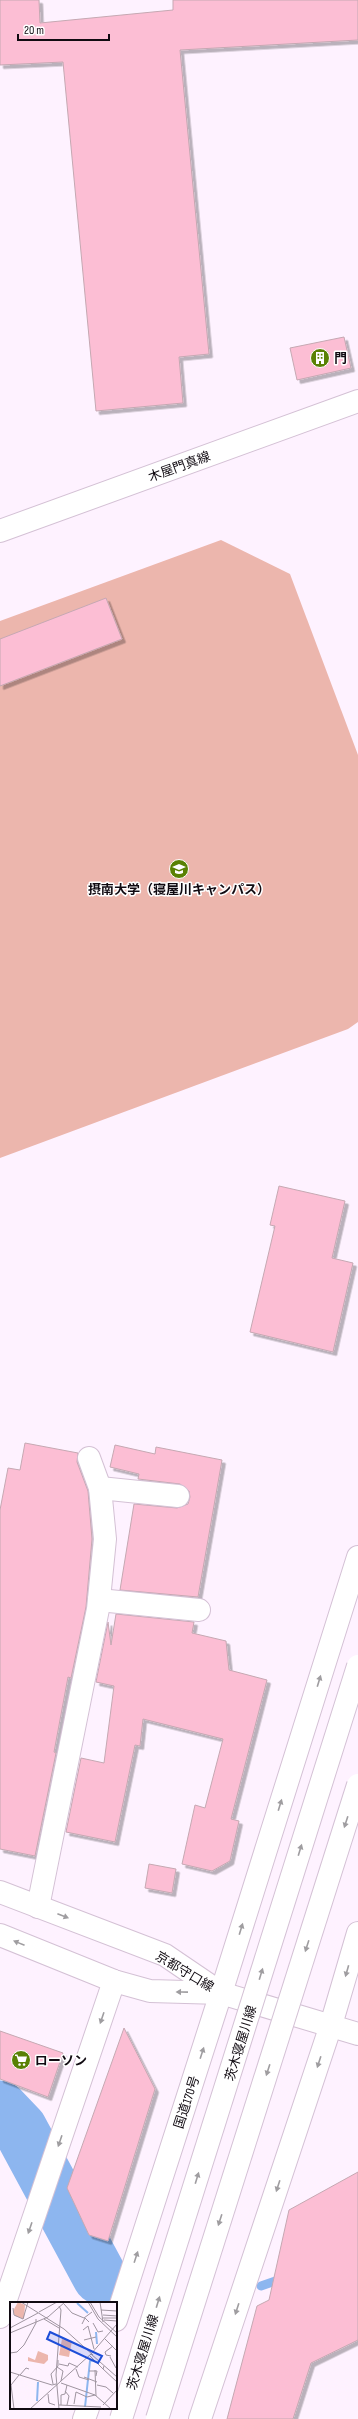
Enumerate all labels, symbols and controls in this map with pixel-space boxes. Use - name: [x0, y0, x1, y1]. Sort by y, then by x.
- scale bar: [18, 16, 109, 42]
- text: 20 m: [24, 23, 44, 38]
- building icon: 門: [309, 347, 331, 369]
- place label: 門: [334, 351, 347, 367]
- street label: 木屋門真線: [146, 448, 213, 486]
- school or university icon: 摂南大学（寝屋川キャンパス）: [168, 858, 190, 880]
- place label: 摂南大学（寝屋川キャンパス）: [88, 882, 270, 898]
- one-way arrow: [316, 1674, 322, 1686]
- one-way arrow: [277, 1798, 283, 1810]
- one-way arrow: [343, 1816, 349, 1828]
- one-way arrow: [297, 1843, 303, 1855]
- one-way arrow: [57, 1914, 69, 1920]
- one-way arrow: [238, 1922, 244, 1934]
- one-way arrow: [13, 1939, 25, 1945]
- one-way arrow: [304, 1940, 310, 1952]
- street label: 京都守口線: [153, 1948, 216, 1995]
- one-way arrow: [344, 1965, 350, 1977]
- one-way arrow: [258, 1967, 264, 1979]
- one-way arrow: [175, 1989, 188, 1995]
- street label: 茨木寝屋川線: [222, 2004, 260, 2083]
- one-way arrow: [99, 2013, 105, 2025]
- one-way arrow: [199, 2047, 205, 2059]
- supermarket icon: ローソン: [10, 2049, 32, 2071]
- place label: ローソン: [35, 2053, 87, 2069]
- one-way arrow: [316, 2057, 322, 2069]
- one-way arrow: [265, 2064, 271, 2076]
- street label: 国道170号: [171, 2074, 203, 2131]
- one-way arrow: [56, 2136, 62, 2148]
- one-way arrow: [194, 2171, 200, 2183]
- one-way arrow: [275, 2180, 281, 2192]
- one-way arrow: [217, 2215, 223, 2227]
- one-way arrow: [27, 2223, 33, 2235]
- one-way arrow: [134, 2250, 140, 2262]
- one-way arrow: [155, 2295, 161, 2307]
- inset map: [10, 2302, 117, 2409]
- one-way arrow: [234, 2303, 240, 2315]
- street label: 茨木寝屋川線: [124, 2313, 162, 2392]

